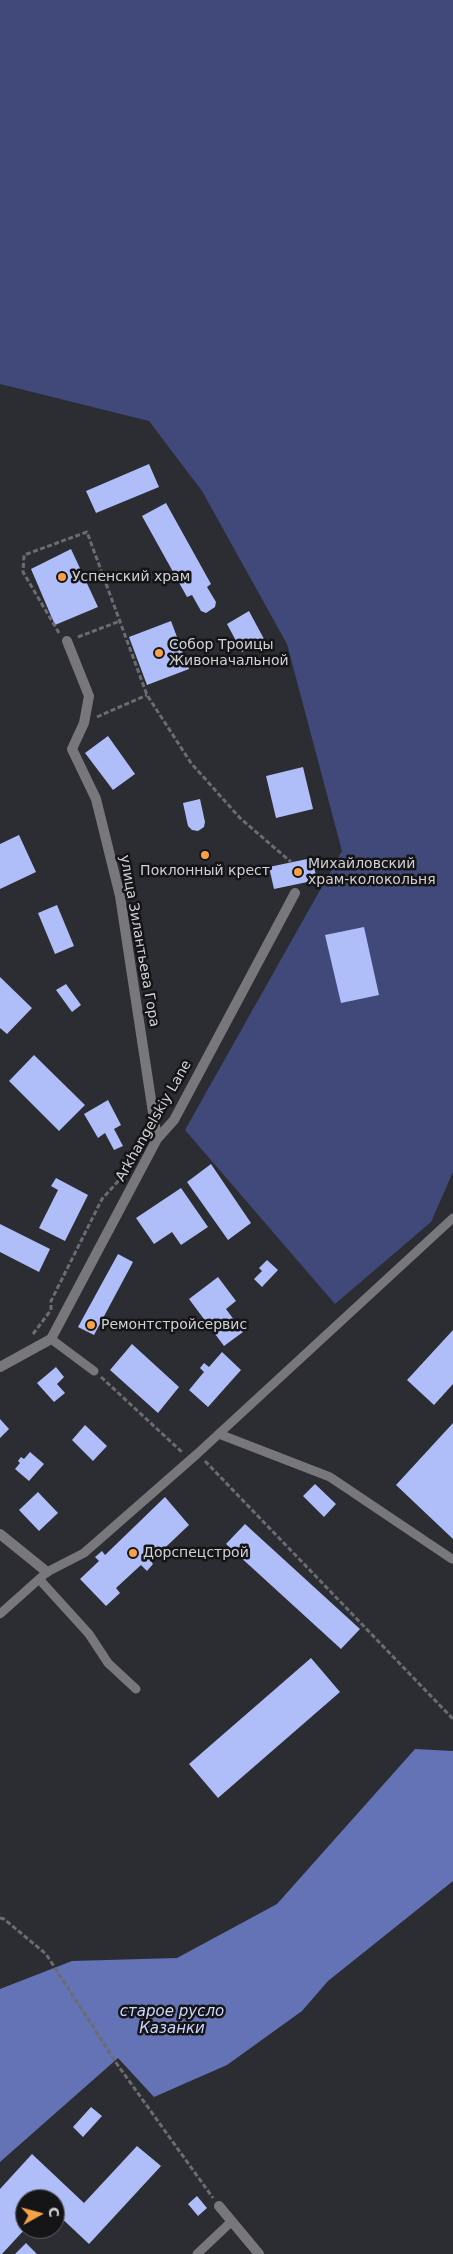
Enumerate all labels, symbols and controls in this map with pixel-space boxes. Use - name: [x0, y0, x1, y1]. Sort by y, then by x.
- place label: Успенский храм: [72, 569, 190, 585]
- marker: Успенский храм: [56, 571, 68, 583]
- place label: Собор Троицы Живоначальной: [169, 637, 289, 670]
- marker: Собор Троицы Живоначальной: [153, 647, 165, 659]
- marker: Поклонный крест: [199, 849, 211, 861]
- street label: улица Зилантьева Гора: [116, 854, 162, 1028]
- place label: Михайловский храм-колокольня: [308, 856, 436, 889]
- place label: Поклонный крест: [140, 863, 270, 879]
- marker: Михайловский храм-колокольня: [292, 866, 304, 878]
- street label: Arkhangelskiy Lane: [112, 1057, 196, 1185]
- place label: Ремонтстройсервис: [101, 1317, 247, 1333]
- marker: Ремонтстройсервис: [85, 1319, 97, 1331]
- place label: Дорспецстрой: [143, 1545, 249, 1561]
- marker: Дорспецстрой: [127, 1547, 139, 1559]
- water label: старое русло Казанки: [120, 2003, 224, 2038]
- north arrow: [15, 2189, 65, 2239]
- text: С: [45, 2206, 62, 2218]

